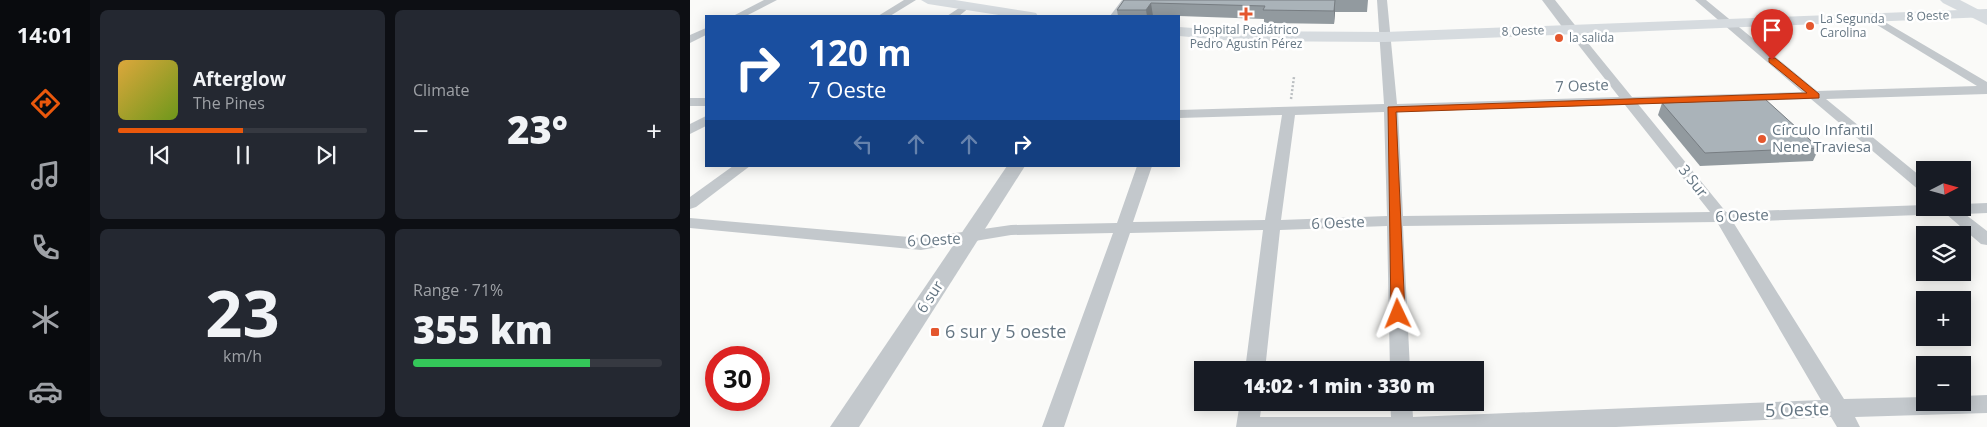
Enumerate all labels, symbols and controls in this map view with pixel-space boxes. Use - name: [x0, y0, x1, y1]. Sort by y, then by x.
- street label: 8 Oeste: [1906, 6, 1950, 25]
- marker: Hospital Pediátrico Pedro Agustín Pérez: [1239, 7, 1253, 21]
- pin: [1751, 9, 1793, 60]
- place label: La Segunda Carolina: [1820, 10, 1885, 41]
- icon: arrive: [1758, 16, 1786, 44]
- text: 14:01: [17, 19, 73, 49]
- marker: La Segunda Carolina: [1804, 20, 1816, 32]
- place label: Hospital Pediátrico Pedro Agustín Pérez: [1190, 21, 1303, 52]
- street label: 8 Oeste: [1501, 21, 1545, 40]
- text: 120 m: [808, 29, 912, 76]
- place label: la salida: [1569, 29, 1614, 46]
- marker: la salida: [1553, 32, 1565, 44]
- icon: right: [725, 35, 790, 100]
- text: Afterglow: [193, 66, 286, 92]
- text: 7 Oeste: [808, 74, 886, 104]
- street label: 7 Oeste: [1555, 74, 1609, 96]
- text: Climate: [413, 79, 470, 101]
- icon: directions: [28, 86, 63, 121]
- text: The Pines: [193, 92, 265, 114]
- text: 23°: [507, 103, 568, 155]
- text: −: [413, 111, 429, 149]
- text: +: [646, 111, 662, 149]
- place label: Círculo Infantil Nene Traviesa: [1772, 119, 1873, 156]
- icon: left: [849, 130, 877, 158]
- icon: ahead: [902, 130, 930, 158]
- icon: ahead: [955, 130, 983, 158]
- icon: right: [1008, 130, 1036, 158]
- marker: Círculo Infantil Nene Traviesa: [1756, 133, 1768, 145]
- icon: previous: [146, 141, 174, 169]
- icon: pause: [229, 141, 257, 169]
- icon: next: [312, 141, 340, 169]
- icon: music: [28, 158, 63, 193]
- street label: 3 Sur: [1675, 160, 1713, 201]
- north arrow: [1916, 161, 1971, 216]
- map controls: [1916, 161, 1971, 411]
- street label: 6 Oeste: [1715, 204, 1769, 226]
- street label: 6 Oeste: [1311, 211, 1365, 233]
- button: layers: [1916, 226, 1971, 281]
- street label: 6 Oeste: [907, 228, 961, 250]
- icon: phone: [28, 230, 63, 265]
- text: 23: [205, 268, 280, 356]
- street label: 6 sur: [911, 276, 947, 317]
- text: Range · 71%: [413, 279, 503, 301]
- position arrow: [1371, 287, 1423, 339]
- button: +: [1916, 291, 1971, 346]
- icon: climate: [28, 302, 63, 337]
- text: 355 km: [413, 303, 553, 355]
- place label: 6 sur y 5 oeste: [945, 319, 1066, 343]
- marker: 6 sur y 5 oeste: [929, 326, 941, 338]
- text: km/h: [223, 345, 262, 367]
- speed limit sign: 30: [705, 346, 770, 411]
- button: −: [1916, 356, 1971, 411]
- text: 14:02 · 1 min · 330 m: [1243, 373, 1435, 399]
- icon: car: [28, 374, 63, 409]
- street label: 5 Oeste: [1764, 396, 1829, 422]

